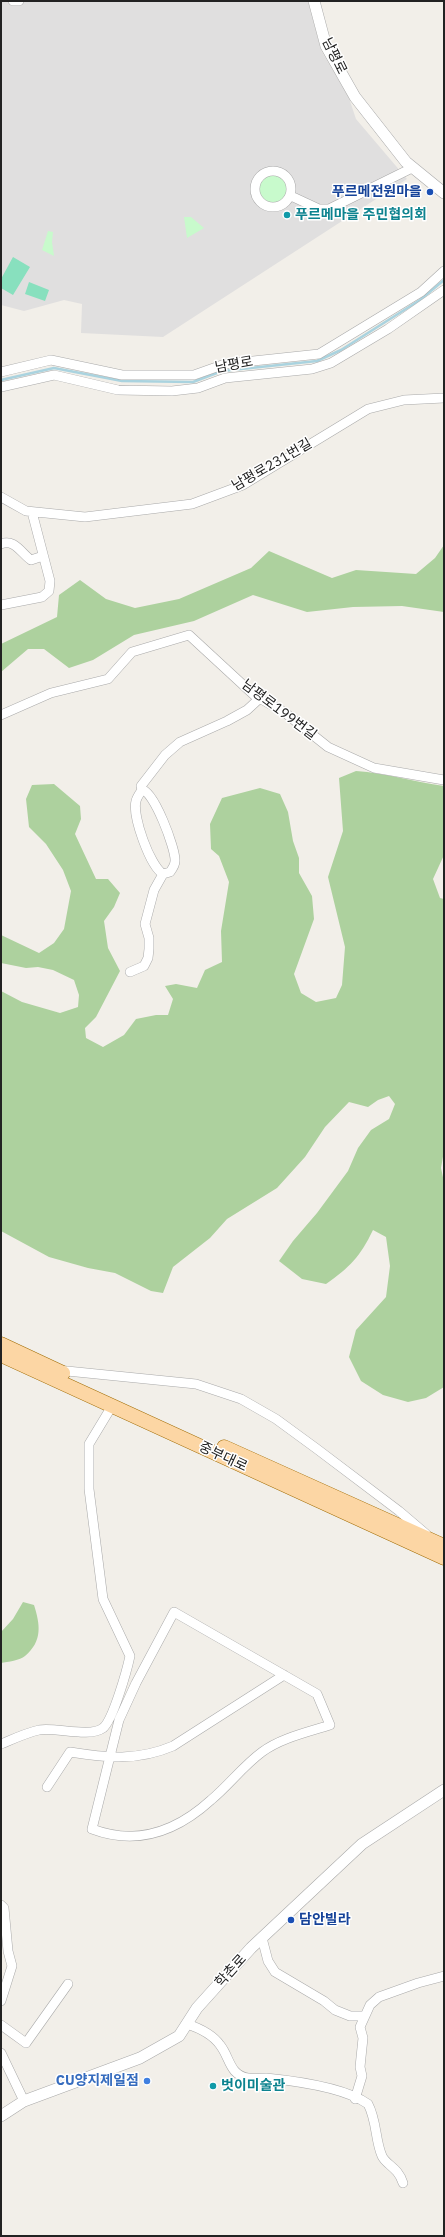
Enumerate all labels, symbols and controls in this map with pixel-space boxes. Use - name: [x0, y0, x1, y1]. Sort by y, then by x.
- street label: 남평로: [318, 35, 350, 77]
- place label: 푸르메전원마을: [332, 184, 422, 200]
- marker: 푸르메전원마을: [425, 187, 435, 197]
- place label: 푸르메마을 주민협의회: [295, 207, 427, 223]
- marker: 푸르메마을 주민협의회: [282, 210, 292, 220]
- street label: 남평로: [214, 353, 254, 377]
- street label: 남평로231번길: [229, 435, 315, 495]
- street label: 남평로199번길: [238, 676, 320, 744]
- street label: 중부대로: [196, 1439, 250, 1475]
- place label: 담안빌라: [299, 1912, 351, 1928]
- marker: 담안빌라: [286, 1915, 296, 1925]
- street label: 학촌로: [212, 1951, 250, 1991]
- place label: CU양지제일점: [56, 2073, 139, 2089]
- marker: CU양지제일점: [142, 2076, 152, 2086]
- place label: 벗이미술관: [221, 2078, 285, 2094]
- marker: 벗이미술관: [208, 2081, 218, 2091]

